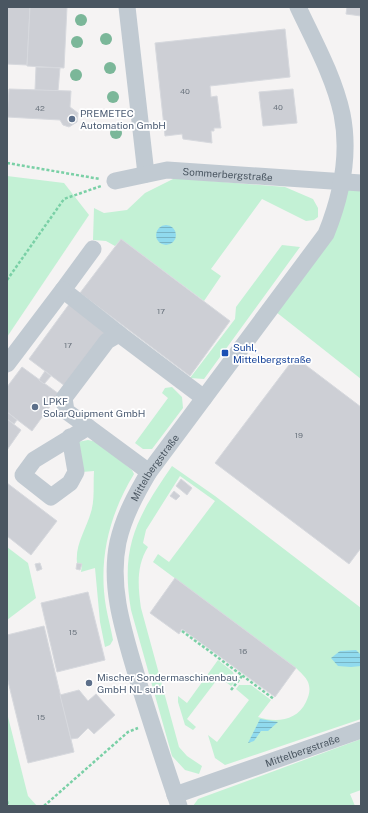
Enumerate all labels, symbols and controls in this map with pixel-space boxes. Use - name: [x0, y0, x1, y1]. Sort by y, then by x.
- house number: 40: [180, 86, 190, 96]
- house number: 40: [273, 102, 283, 112]
- house number: 42: [35, 103, 45, 113]
- place label: PREMETEC Automation GmbH: [80, 107, 166, 131]
- marker: PREMETEC Automation GmbH: [67, 114, 77, 124]
- street label: Sommerbergstraße: [182, 165, 274, 183]
- house number: 17: [157, 306, 165, 316]
- house number: 17: [64, 340, 72, 350]
- place label: Suhl, Mittelbergstraße: [233, 341, 312, 365]
- marker: Suhl, Mittelbergstraße: [220, 348, 230, 358]
- place label: LPKF SolarQuipment GmbH: [43, 395, 145, 419]
- marker: LPKF SolarQuipment GmbH: [30, 402, 40, 412]
- house number: 19: [295, 430, 303, 440]
- street label: Mittelbergstraße: [128, 431, 181, 503]
- house number: 15: [69, 627, 77, 637]
- house number: 16: [239, 646, 247, 656]
- place label: Mischer Sondermaschinenbau GmbH NL suhl: [97, 671, 238, 695]
- marker: Mischer Sondermaschinenbau GmbH NL suhl: [84, 678, 94, 688]
- house number: 15: [37, 712, 45, 722]
- street label: Mittelbergstraße: [264, 732, 342, 769]

